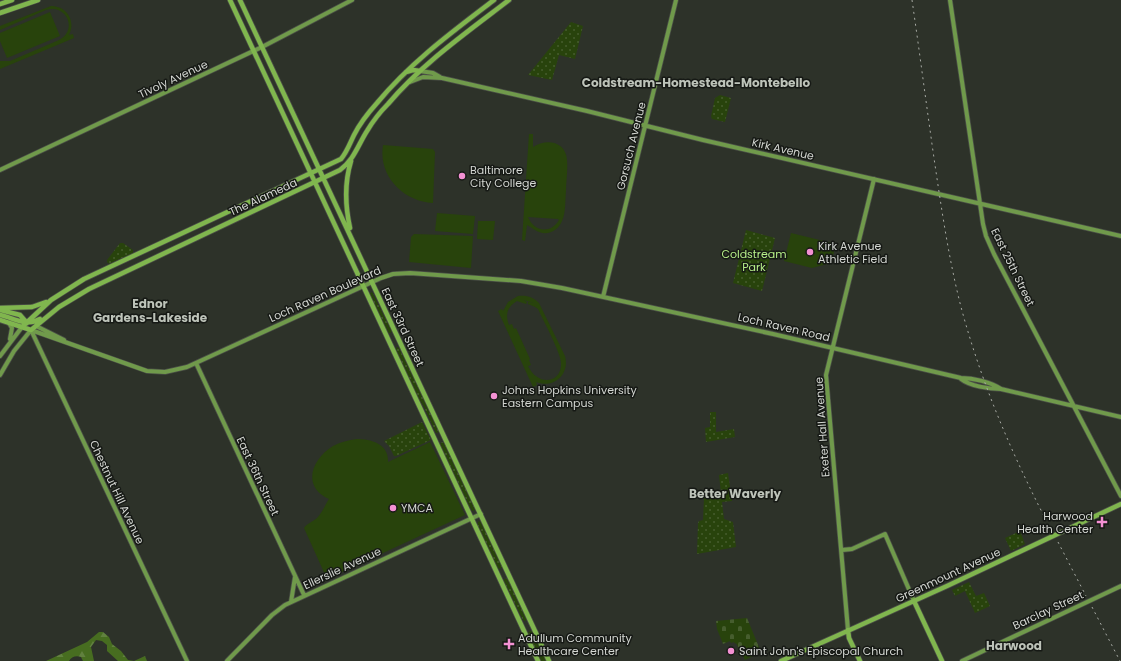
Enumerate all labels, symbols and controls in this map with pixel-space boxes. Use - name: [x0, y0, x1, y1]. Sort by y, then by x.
- street label: Tivoly Avenue: [136, 56, 211, 102]
- district label: Coldstream-Homestead-Montebello: [582, 74, 811, 91]
- street label: Gorsuch Avenue: [612, 100, 650, 192]
- street label: Kirk Avenue: [750, 134, 816, 164]
- place label: Baltimore City College: [470, 162, 537, 191]
- marker: Baltimore City College: [457, 171, 467, 181]
- street label: The Alameda: [226, 174, 300, 220]
- street label: East 25th Street: [987, 225, 1039, 309]
- place label: Kirk Avenue Athletic Field: [818, 238, 888, 267]
- park label: Coldstream Park: [721, 246, 787, 275]
- marker: Kirk Avenue Athletic Field: [805, 247, 815, 257]
- street label: Loch Raven Boulevard: [266, 262, 384, 326]
- street label: East 33rd Street: [378, 285, 428, 369]
- district label: Ednor Gardens-Lakeside: [93, 295, 208, 326]
- street label: Loch Raven Road: [736, 309, 832, 345]
- street label: Exeter Hall Avenue: [811, 376, 833, 478]
- place label: Johns Hopkins University Eastern Campus: [502, 382, 638, 411]
- marker: Johns Hopkins University Eastern Campus: [489, 391, 499, 401]
- street label: East 36th Street: [233, 434, 283, 518]
- street label: Chestnut Hill Avenue: [86, 437, 148, 547]
- district label: Better Waverly: [689, 485, 781, 502]
- place label: YMCA: [401, 500, 433, 516]
- marker: YMCA: [388, 503, 398, 513]
- place label: Harwood Health Center: [1017, 508, 1093, 537]
- marker: Harwood Health Center: [1096, 516, 1108, 528]
- street label: Ellerslie Avenue: [300, 543, 384, 593]
- street label: Greenmount Avenue: [893, 544, 1003, 606]
- street label: Barclay Street: [1010, 587, 1086, 633]
- place label: Adullum Community Healthcare Center: [518, 630, 633, 659]
- district label: Harwood: [986, 637, 1042, 654]
- marker: Adullum Community Healthcare Center: [503, 638, 515, 650]
- place label: Saint John's Episcopal Church: [739, 643, 903, 659]
- marker: Saint John's Episcopal Church: [726, 646, 736, 656]

